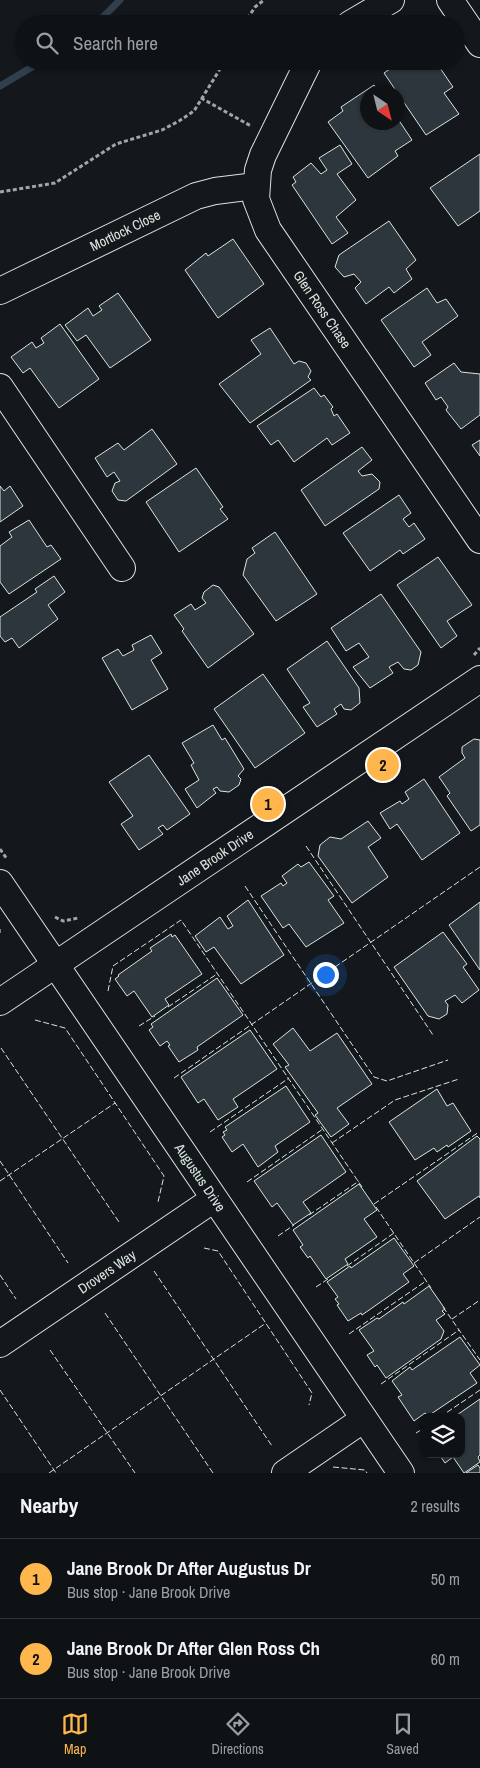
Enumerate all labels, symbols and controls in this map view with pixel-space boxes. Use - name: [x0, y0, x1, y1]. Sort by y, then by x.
- search box: [15, 15, 465, 70]
- icon: search: [33, 29, 61, 57]
- text: Search here: [73, 30, 158, 56]
- north arrow: [360, 85, 405, 130]
- street label: Mortlock Close: [87, 206, 163, 255]
- street label: Glen Ross Chase: [289, 267, 355, 352]
- pin: 2: [367, 746, 399, 784]
- pin: 1: [252, 785, 284, 823]
- street label: Jane Brook Drive: [173, 825, 257, 890]
- your location: [313, 962, 339, 988]
- street label: Augustus Drive: [170, 1139, 230, 1215]
- street label: Drovers Way: [74, 1246, 139, 1298]
- map controls: [420, 1413, 465, 1458]
- button: layers: [420, 1413, 465, 1458]
- text: Nearby: [20, 1491, 78, 1520]
- text: 2 results: [410, 1495, 460, 1517]
- text: Jane Brook Dr After Augustus Dr: [67, 1555, 311, 1581]
- text: 1: [32, 1568, 40, 1590]
- text: 50 m: [431, 1568, 460, 1590]
- text: Bus stop · Jane Brook Drive: [67, 1581, 230, 1603]
- text: Jane Brook Dr After Glen Ross Ch: [67, 1635, 320, 1661]
- text: 2: [32, 1648, 40, 1670]
- text: 60 m: [431, 1648, 460, 1670]
- text: Bus stop · Jane Brook Drive: [67, 1661, 230, 1683]
- tab: Map: [61, 1710, 89, 1758]
- tab: Directions: [212, 1710, 264, 1758]
- tab: Saved: [386, 1710, 419, 1758]

